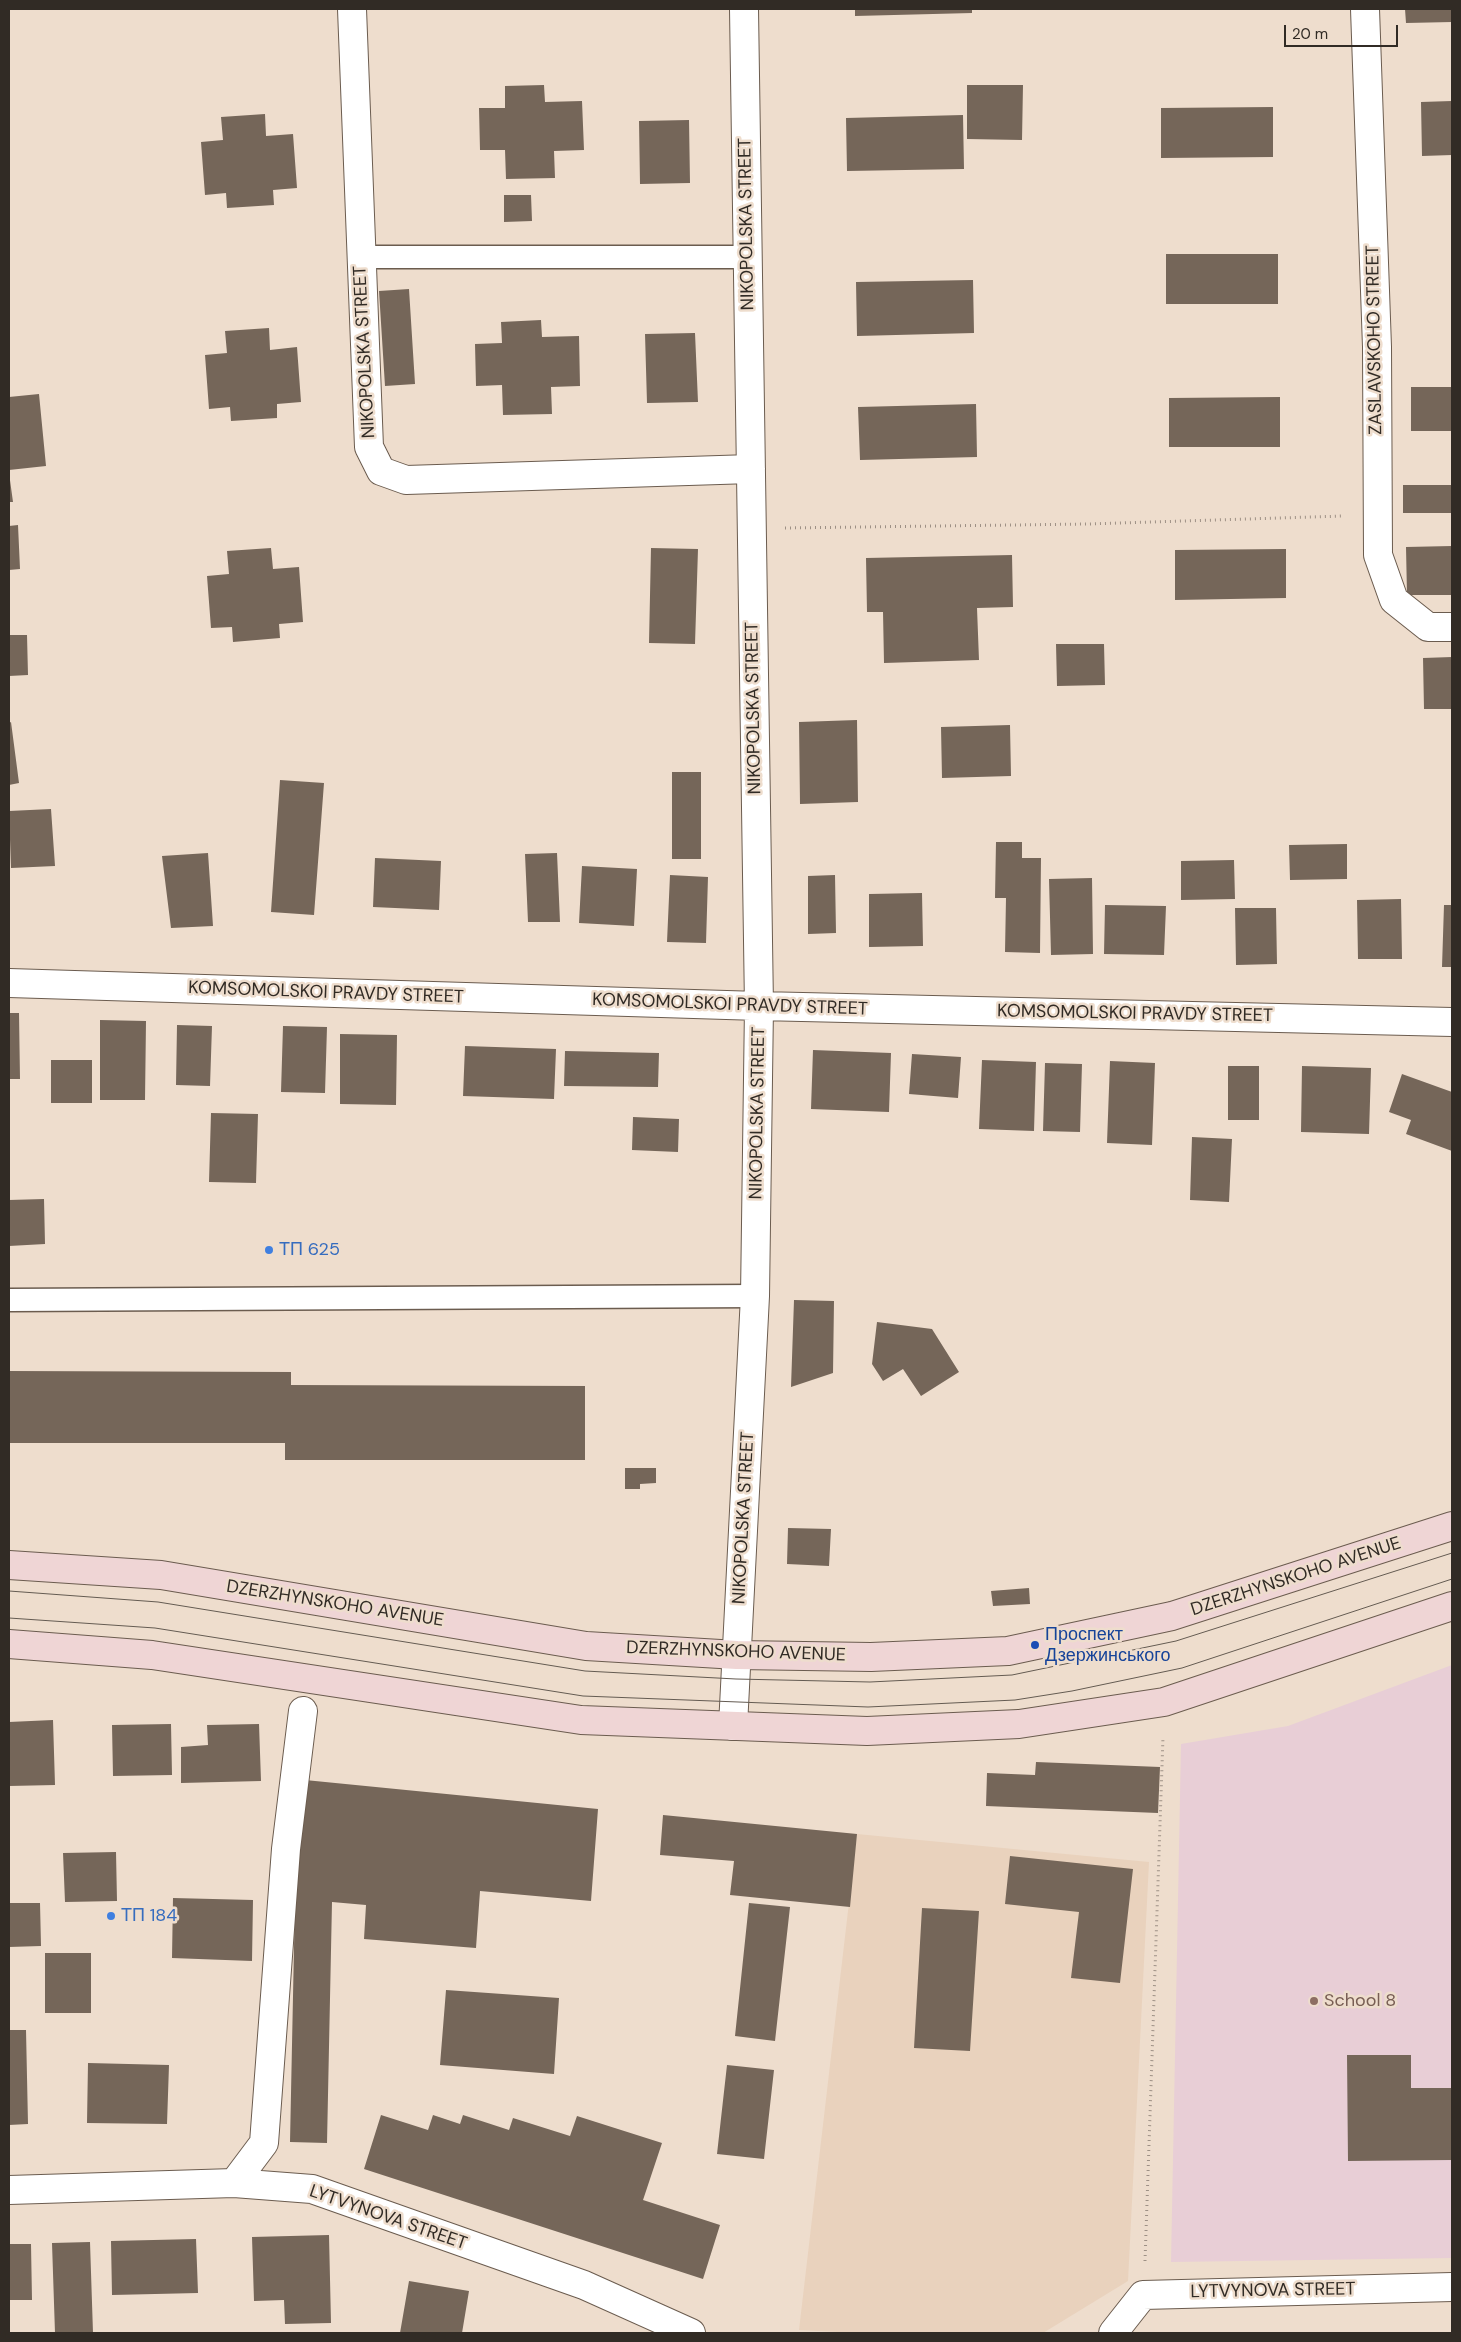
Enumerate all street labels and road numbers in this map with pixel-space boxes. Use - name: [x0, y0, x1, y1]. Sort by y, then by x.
- street label: NIKOPOLSKA STREET: [735, 137, 759, 311]
- street label: ZASLAVSKOHO STREET: [1363, 245, 1387, 435]
- street label: NIKOPOLSKA STREET: [350, 265, 380, 439]
- street label: NIKOPOLSKA STREET: [742, 621, 766, 795]
- street label: KOMSOMOLSKOI PRAVDY STREET: [188, 977, 464, 1009]
- street label: KOMSOMOLSKOI PRAVDY STREET: [592, 989, 868, 1021]
- street label: KOMSOMOLSKOI PRAVDY STREET: [997, 1001, 1273, 1027]
- street label: NIKOPOLSKA STREET: [746, 1026, 770, 1200]
- street label: NIKOPOLSKA STREET: [729, 1431, 759, 1605]
- street label: DZERZHYNSKOHO AVENUE: [1188, 1533, 1404, 1621]
- street label: DZERZHYNSKOHO AVENUE: [225, 1576, 445, 1632]
- street label: DZERZHYNSKOHO AVENUE: [626, 1637, 846, 1667]
- street label: LYTVYNOVA STREET: [306, 2181, 470, 2255]
- street label: LYTVYNOVA STREET: [1190, 2279, 1356, 2303]

